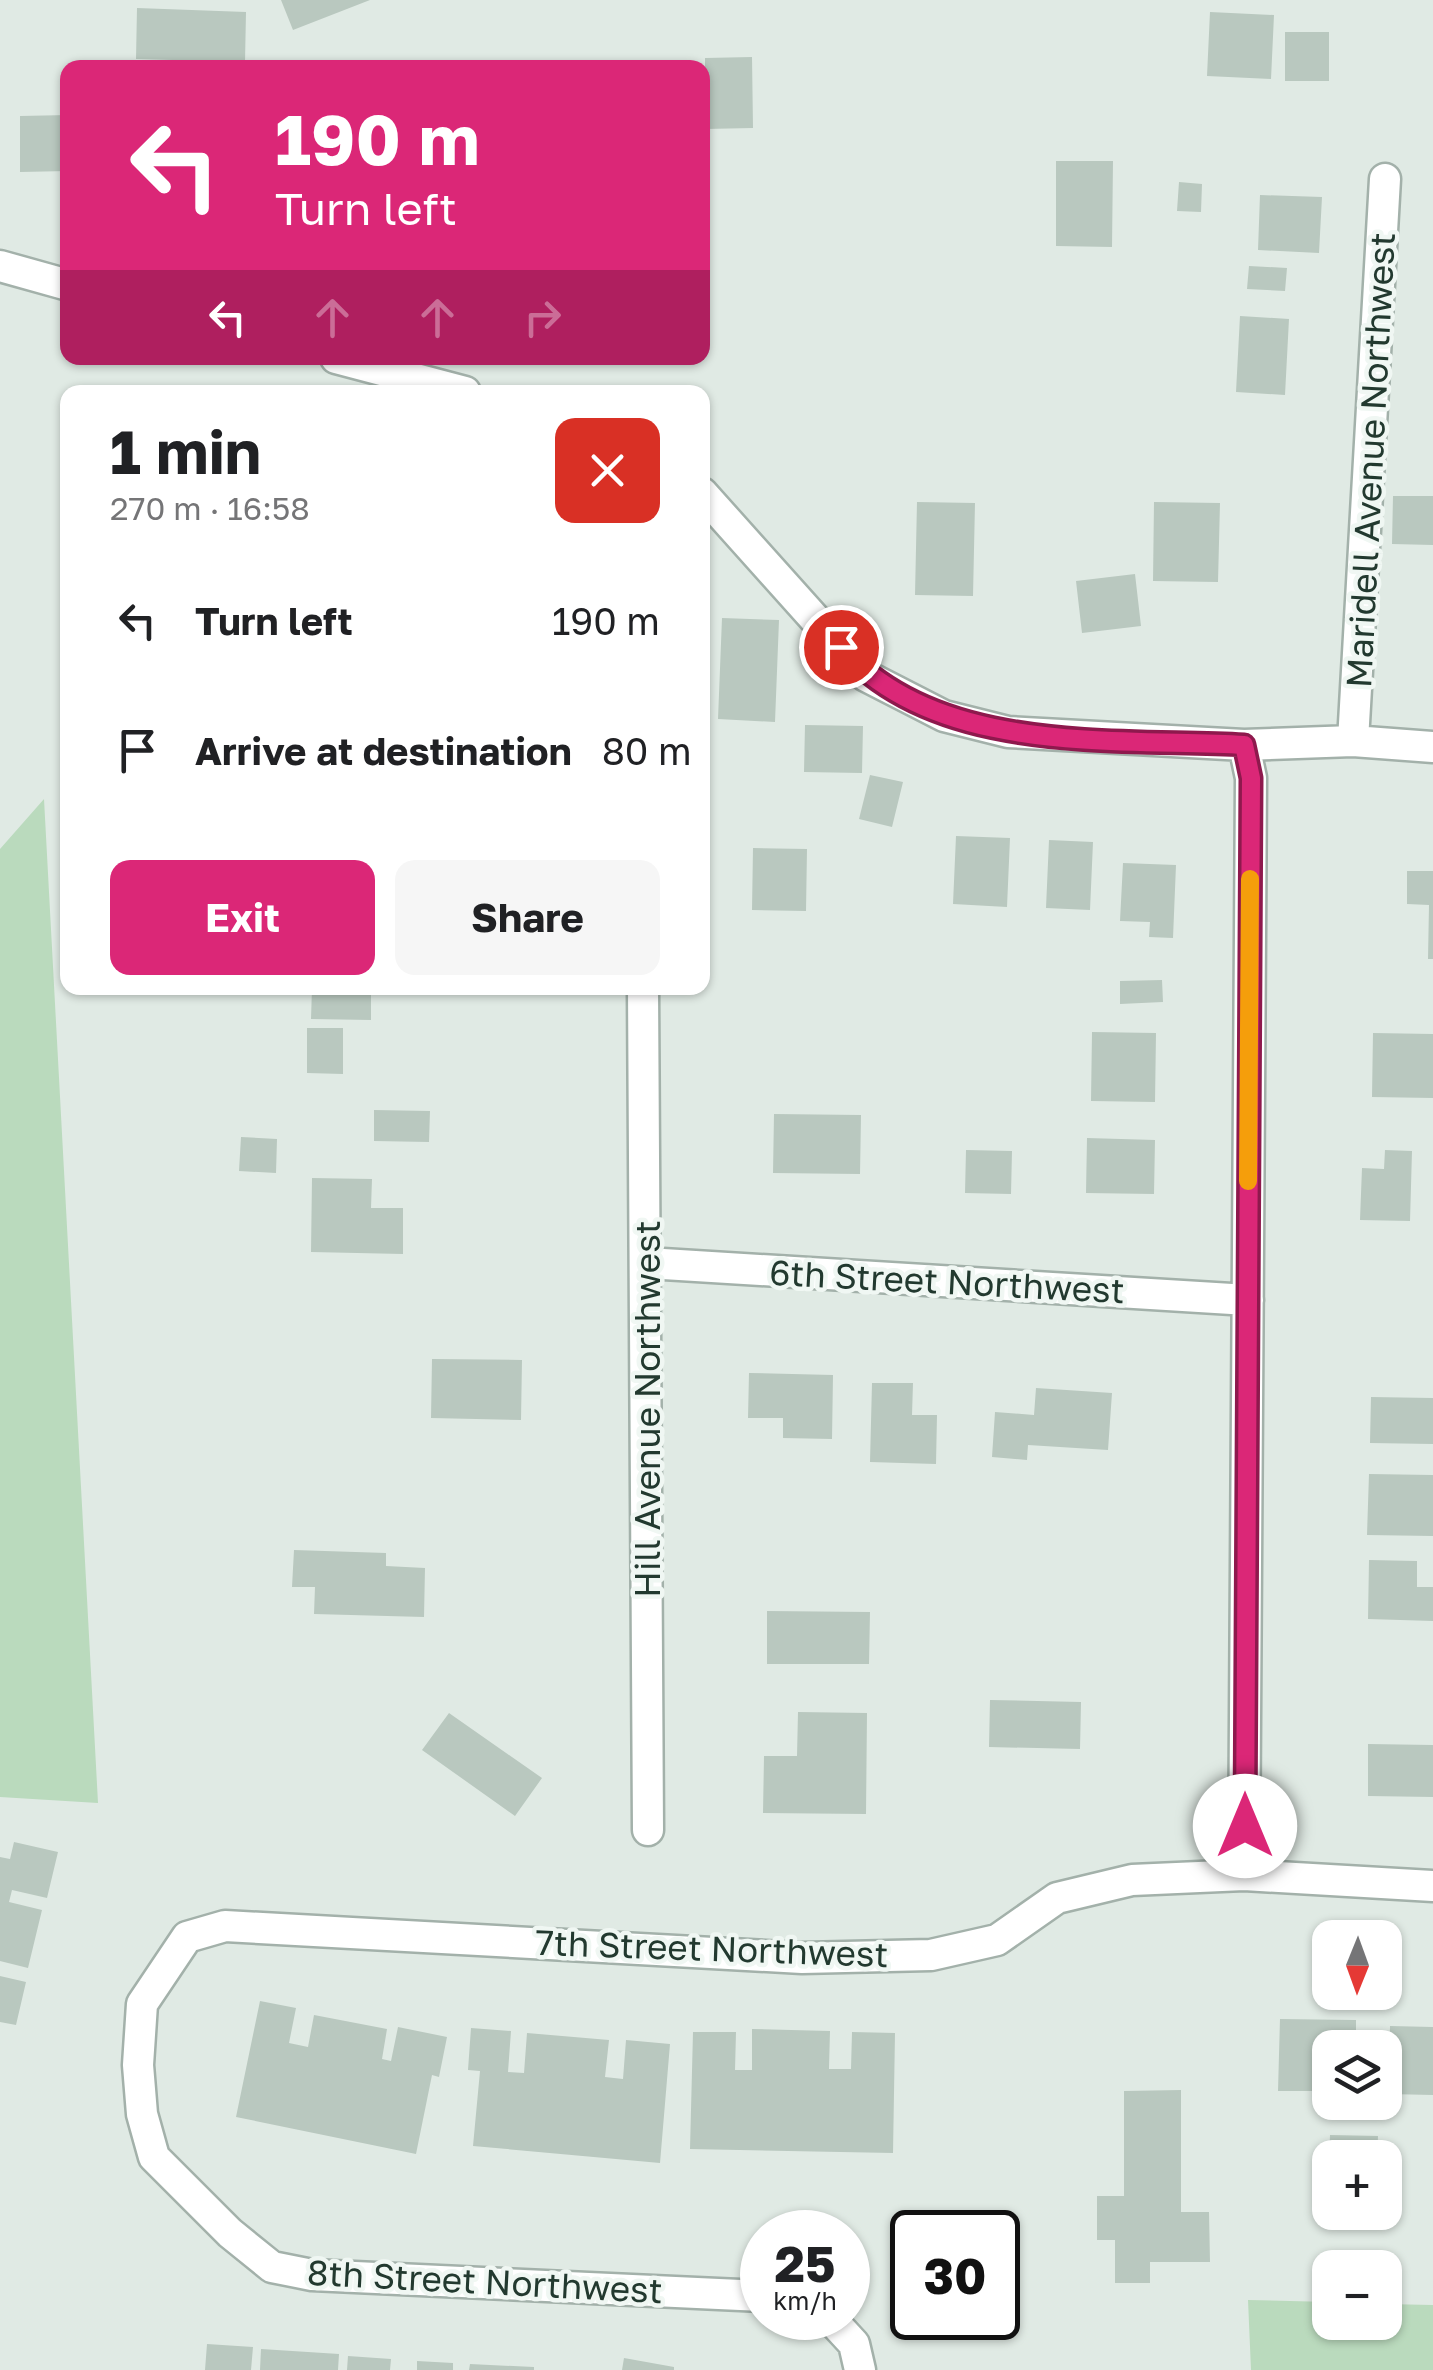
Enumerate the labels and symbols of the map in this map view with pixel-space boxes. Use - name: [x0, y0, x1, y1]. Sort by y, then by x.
- street label: Maridell Avenue Northwest: [1337, 231, 1403, 689]
- pin: [799, 605, 884, 690]
- street label: Hill Avenue Northwest: [626, 1220, 668, 1598]
- street label: 6th Street Northwest: [768, 1251, 1126, 1311]
- position arrow: [1193, 1774, 1297, 1878]
- north arrow: [1312, 1920, 1402, 2010]
- street label: 7th Street Northwest: [535, 1921, 889, 1975]
- speed limit sign: 30: [890, 2210, 1020, 2340]
- street label: 8th Street Northwest: [306, 2251, 664, 2311]

